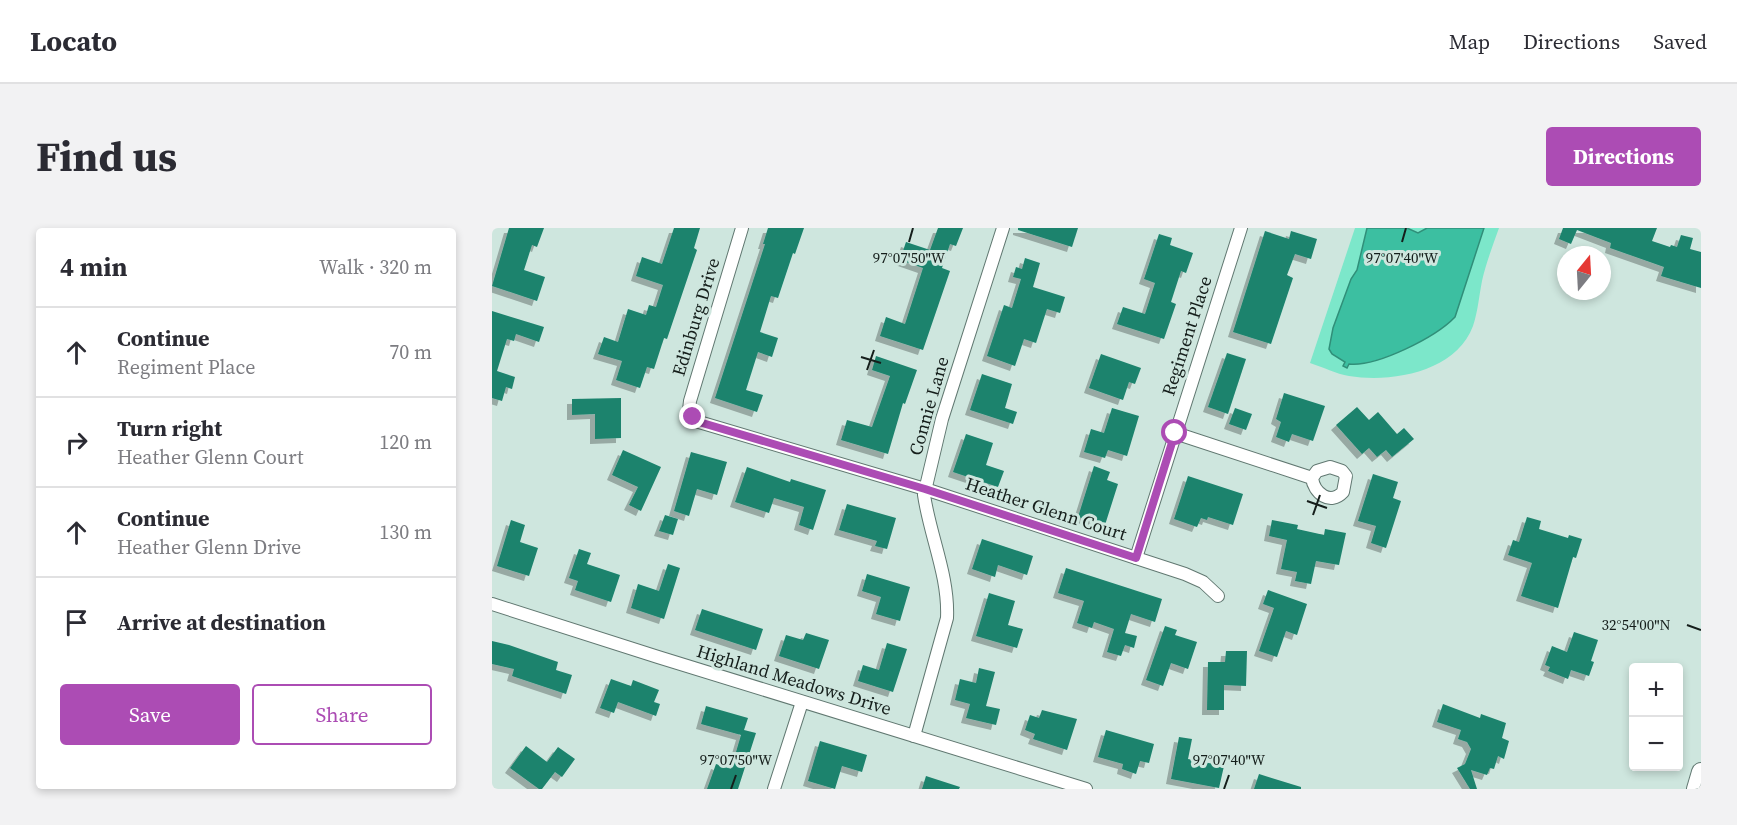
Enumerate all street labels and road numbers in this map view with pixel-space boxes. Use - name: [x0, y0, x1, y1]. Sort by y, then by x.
- street label: Edinburg Drive: [666, 255, 725, 379]
- street label: Regiment Place: [1155, 273, 1218, 399]
- street label: Connie Lane: [902, 354, 955, 458]
- street label: Heather Glenn Court: [962, 471, 1130, 546]
- street label: Highland Meadows Drive: [694, 638, 894, 721]

